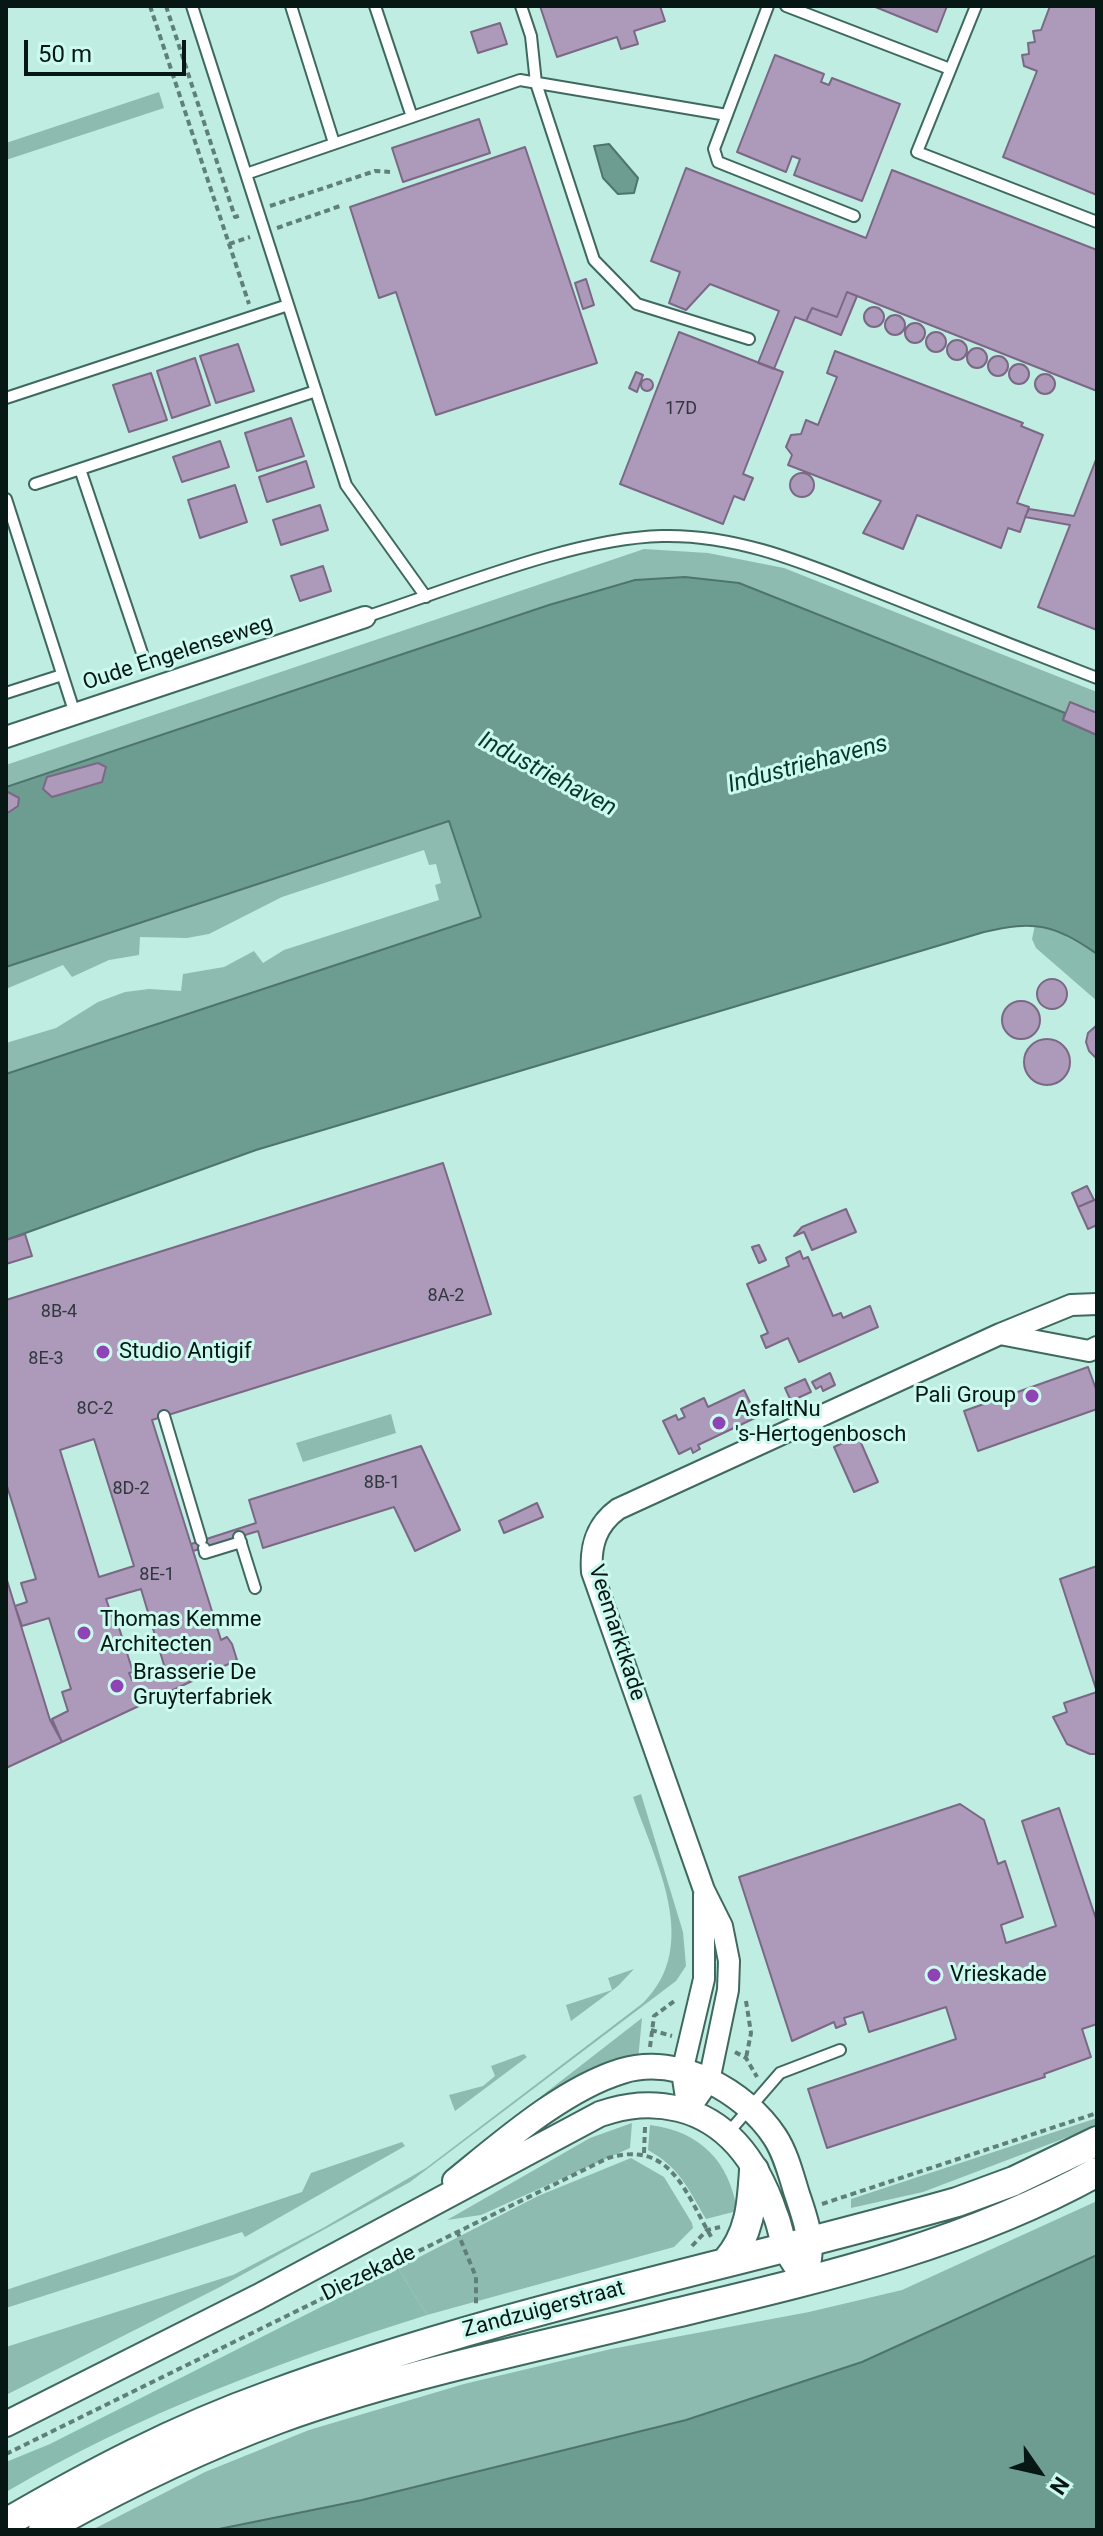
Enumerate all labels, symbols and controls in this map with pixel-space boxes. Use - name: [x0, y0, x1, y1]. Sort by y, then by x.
- scale bar: [28, 24, 190, 74]
- text: 50 m: [38, 40, 92, 68]
- house number: 17D: [665, 398, 697, 420]
- street label: Oude Engelenseweg: [80, 611, 276, 697]
- water label: Industriehaven: [473, 727, 621, 823]
- water label: Industriehavens: [725, 730, 891, 800]
- house number: 8A-2: [428, 1285, 464, 1307]
- house number: 8B-4: [41, 1301, 77, 1323]
- place label: Studio Antigif: [119, 1339, 252, 1365]
- marker: Studio Antigif: [94, 1343, 112, 1361]
- house number: 8E-3: [28, 1348, 64, 1370]
- place label: Pali Group: [915, 1383, 1016, 1409]
- marker: Pali Group: [1023, 1387, 1041, 1405]
- place label: AsfaltNu 's-Hertogenbosch: [735, 1397, 906, 1448]
- house number: 8C-2: [77, 1398, 113, 1420]
- marker: AsfaltNu 's-Hertogenbosch: [710, 1414, 728, 1432]
- house number: 8B-1: [364, 1472, 400, 1494]
- house number: 8D-2: [112, 1478, 150, 1500]
- street label: Veemarktkade: [582, 1562, 650, 1704]
- house number: 8E-1: [139, 1564, 175, 1586]
- place label: Thomas Kemme Architecten: [100, 1607, 261, 1658]
- marker: Thomas Kemme Architecten: [75, 1624, 93, 1642]
- place label: Brasserie De Gruyterfabriek: [133, 1660, 272, 1712]
- marker: Brasserie De Gruyterfabriek: [108, 1677, 126, 1695]
- place label: Vrieskade: [950, 1962, 1047, 1988]
- marker: Vrieskade: [925, 1966, 943, 1984]
- street label: Diezekade: [318, 2240, 420, 2308]
- street label: Zandzuigerstraat: [460, 2276, 628, 2344]
- north arrow: [999, 2432, 1079, 2512]
- text: N: [1045, 2472, 1074, 2499]

